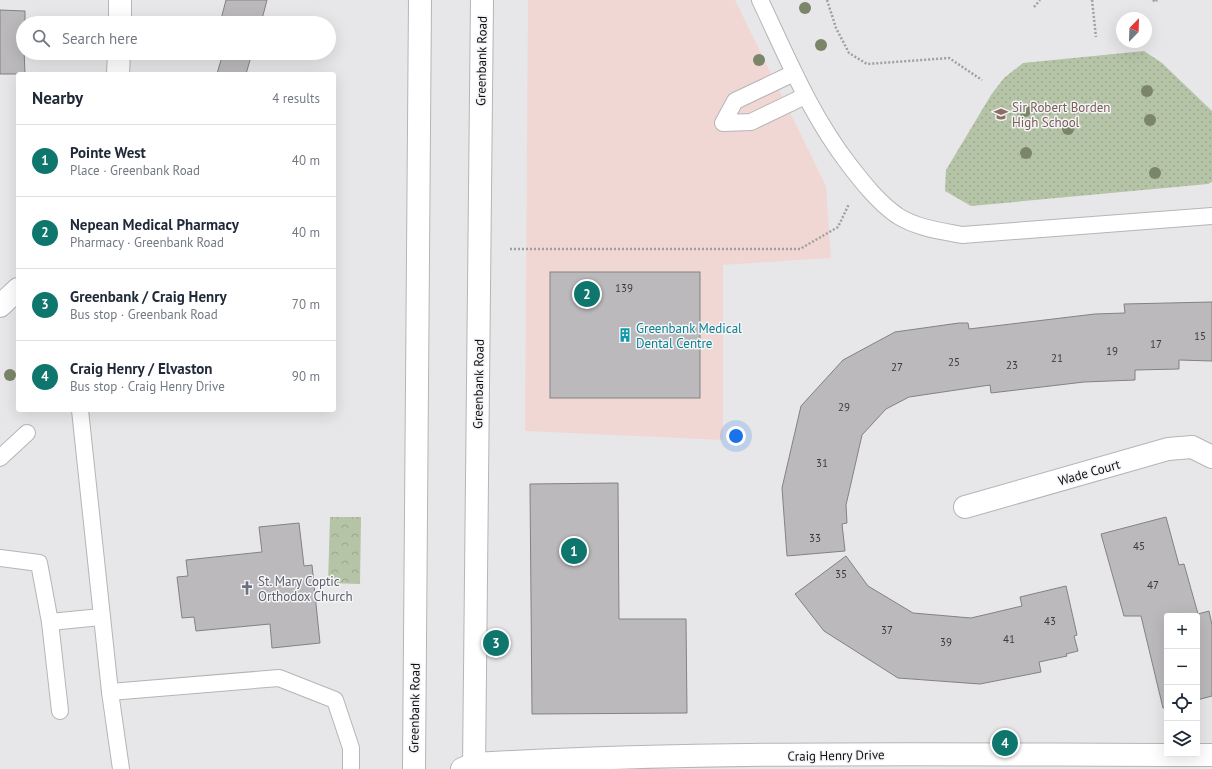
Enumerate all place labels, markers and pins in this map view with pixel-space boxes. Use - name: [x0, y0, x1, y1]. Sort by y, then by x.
- place label: Sir Robert Borden High School: [1012, 99, 1110, 131]
- school or university icon: Sir Robert Borden High School: [993, 106, 1009, 122]
- pin: 2: [574, 279, 600, 309]
- place label: Greenbank Medical Dental Centre: [636, 320, 742, 352]
- building icon: Greenbank Medical Dental Centre: [617, 327, 633, 343]
- pin: 1: [561, 536, 587, 566]
- place label: St. Mary Coptic Orthodox Church: [258, 573, 353, 605]
- church icon: St. Mary Coptic Orthodox Church: [239, 580, 255, 596]
- pin: 3: [483, 628, 509, 658]
- pin: 4: [992, 728, 1018, 758]

